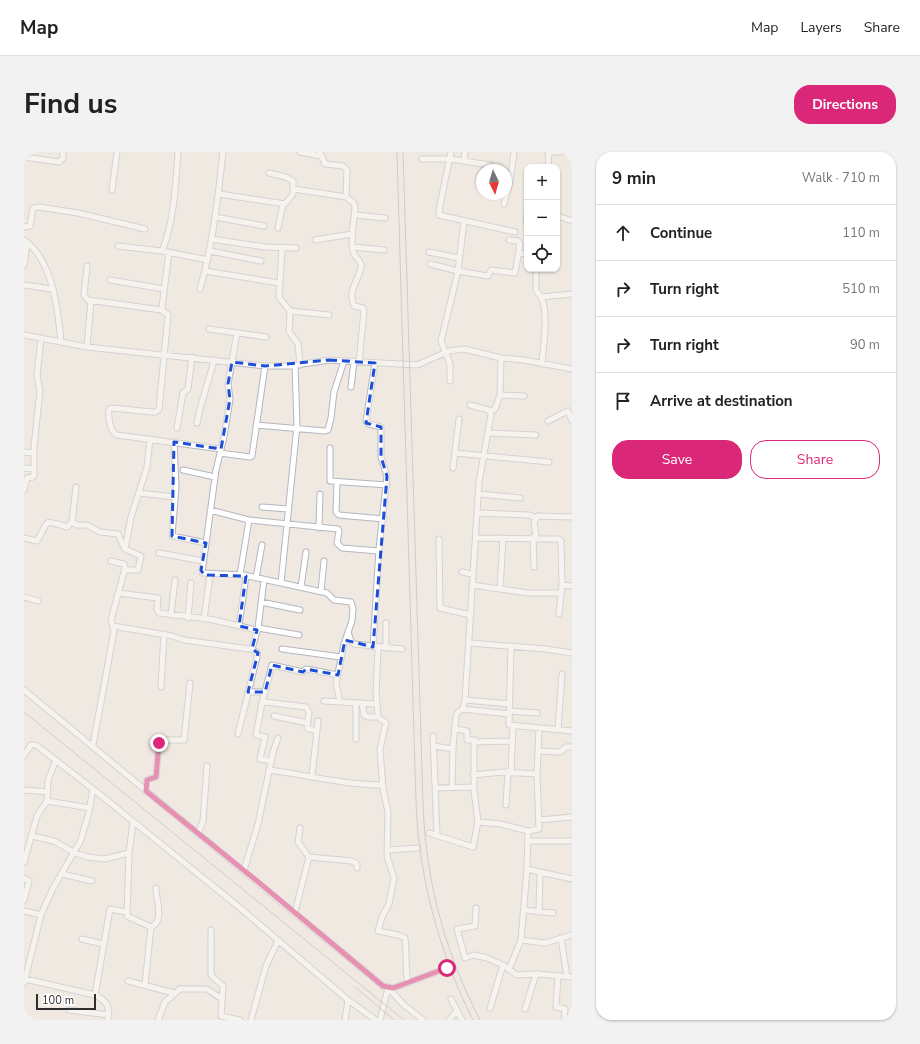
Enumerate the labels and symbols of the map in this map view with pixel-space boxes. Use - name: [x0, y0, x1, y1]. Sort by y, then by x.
- north arrow: [476, 164, 512, 200]
- route end: [150, 734, 168, 752]
- route start: [438, 959, 456, 977]
- scale bar: [36, 992, 96, 1011]

